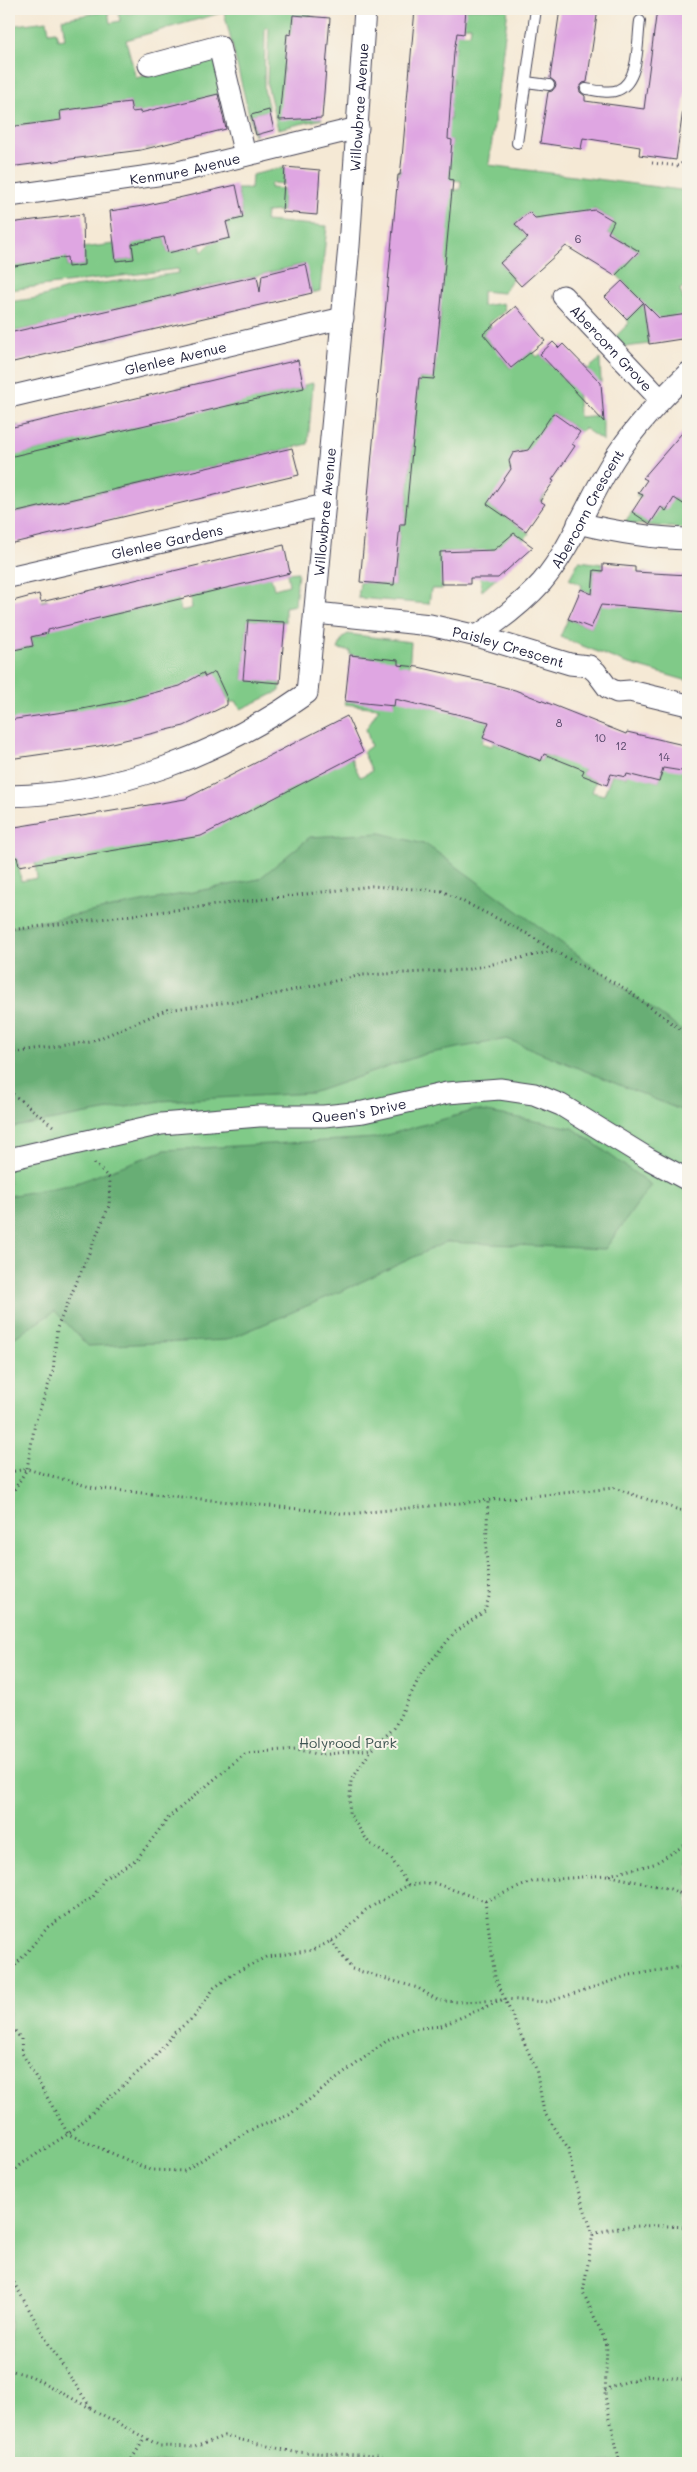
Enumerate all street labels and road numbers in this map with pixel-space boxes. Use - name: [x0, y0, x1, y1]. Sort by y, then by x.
- street label: Willowbrae Avenue: [345, 42, 372, 172]
- street label: Kenmure Avenue: [128, 148, 242, 188]
- street label: Abercorn Grove: [566, 300, 657, 395]
- street label: Glenlee Avenue: [123, 336, 228, 379]
- street label: Abercorn Crescent: [546, 445, 628, 572]
- street label: Willowbrae Avenue: [309, 447, 340, 577]
- street label: Glenlee Gardens: [109, 519, 225, 563]
- street label: Paisley Crescent: [451, 621, 567, 671]
- street label: Queen's Drive: [312, 1093, 408, 1126]

